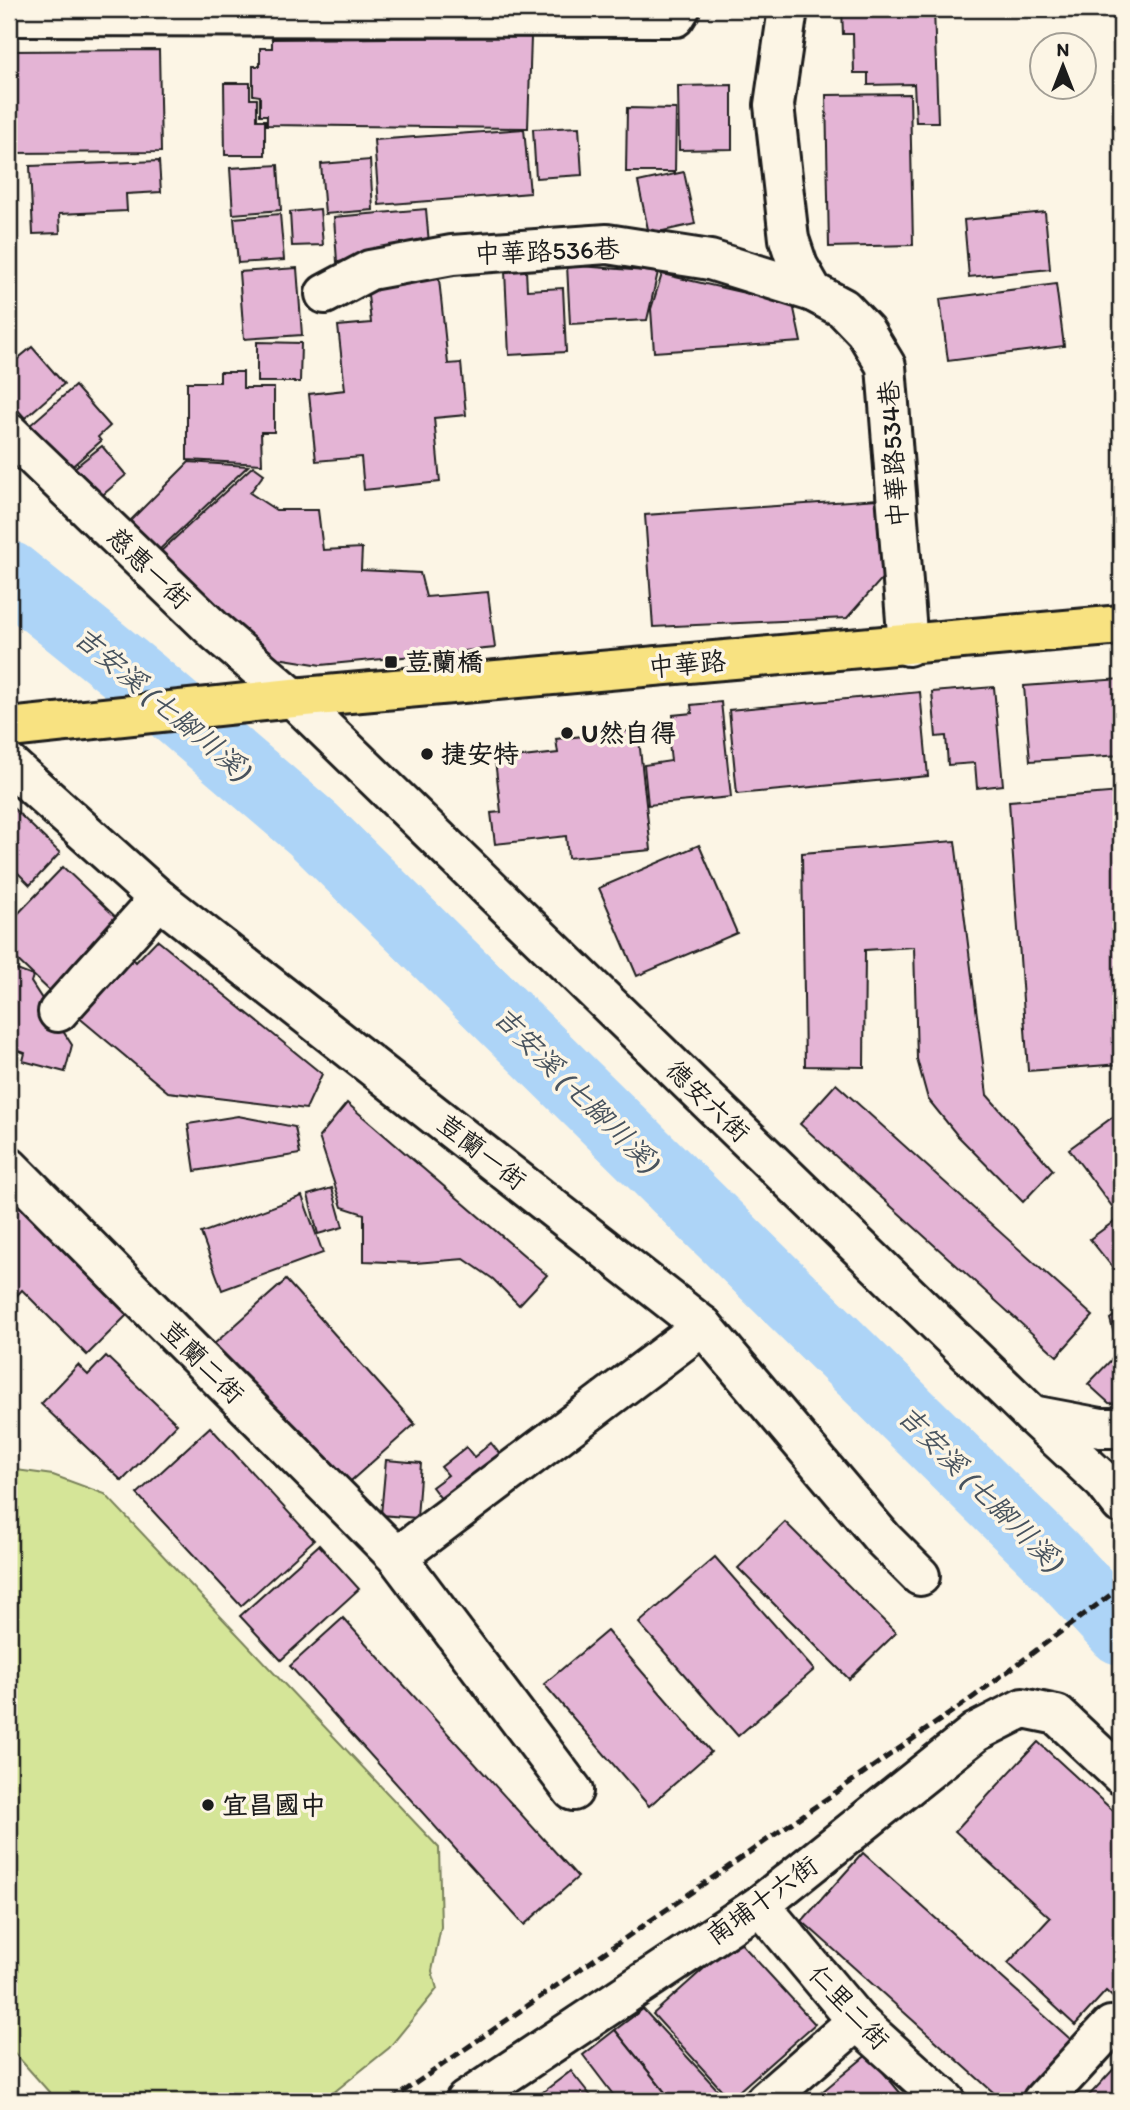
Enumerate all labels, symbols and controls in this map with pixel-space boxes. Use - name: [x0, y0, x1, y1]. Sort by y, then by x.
- north arrow: [1028, 32, 1098, 102]
- text: N: [1057, 38, 1069, 61]
- street label: 中華路536巷: [474, 232, 620, 270]
- street label: 中華路534巷: [872, 379, 914, 529]
- street label: 慈惠一街: [100, 520, 198, 616]
- water label: 吉安溪 (七腳川溪): [68, 619, 259, 787]
- street label: 中華路: [647, 645, 727, 683]
- place label: 荳蘭橋: [405, 646, 483, 678]
- marker: 荳蘭橋: [383, 654, 399, 670]
- place label: U然自得: [581, 717, 676, 749]
- marker: U然自得: [559, 725, 575, 741]
- place label: 捷安特: [441, 738, 519, 770]
- marker: 捷安特: [419, 746, 435, 762]
- water label: 吉安溪 (七腳川溪): [487, 999, 668, 1180]
- street label: 德安六街: [659, 1053, 757, 1149]
- street label: 荳蘭一街: [431, 1107, 533, 1197]
- street label: 荳蘭二街: [155, 1314, 251, 1410]
- water label: 吉安溪 (七腳川溪): [891, 1398, 1072, 1579]
- place label: 宜昌國中: [222, 1789, 326, 1821]
- marker: 宜昌國中: [200, 1797, 216, 1813]
- street label: 南埔十六街: [700, 1849, 824, 1951]
- street label: 仁里二街: [802, 1958, 896, 2056]

